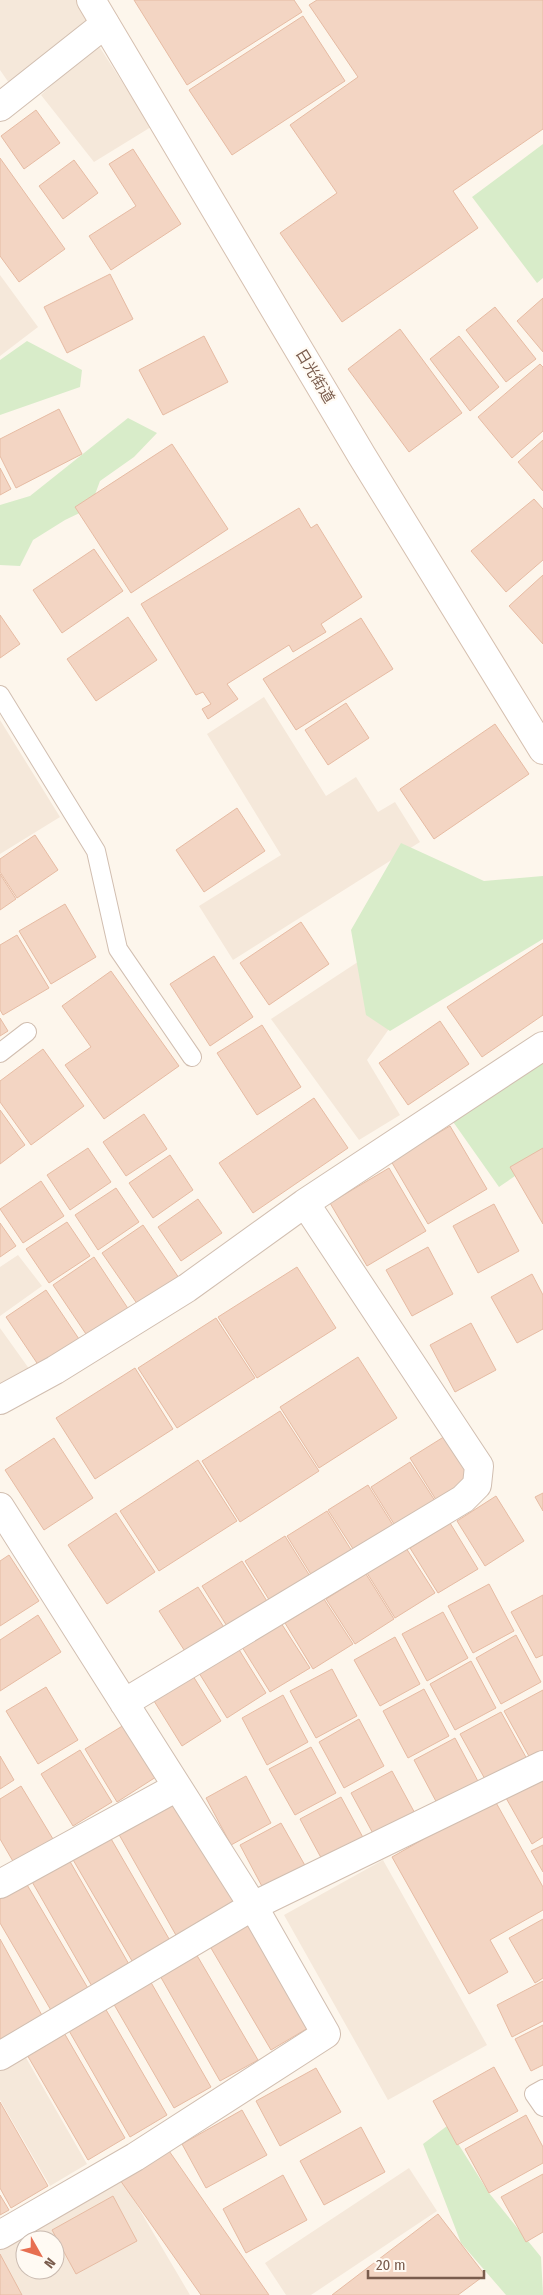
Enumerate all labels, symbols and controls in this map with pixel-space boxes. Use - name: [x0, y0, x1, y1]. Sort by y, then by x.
- street label: 日光街道: [292, 346, 338, 406]
- north arrow: [15, 2230, 65, 2280]
- scale bar: [368, 2248, 484, 2280]
- text: N: [40, 2254, 59, 2271]
- text: 20 m: [376, 2256, 406, 2274]

